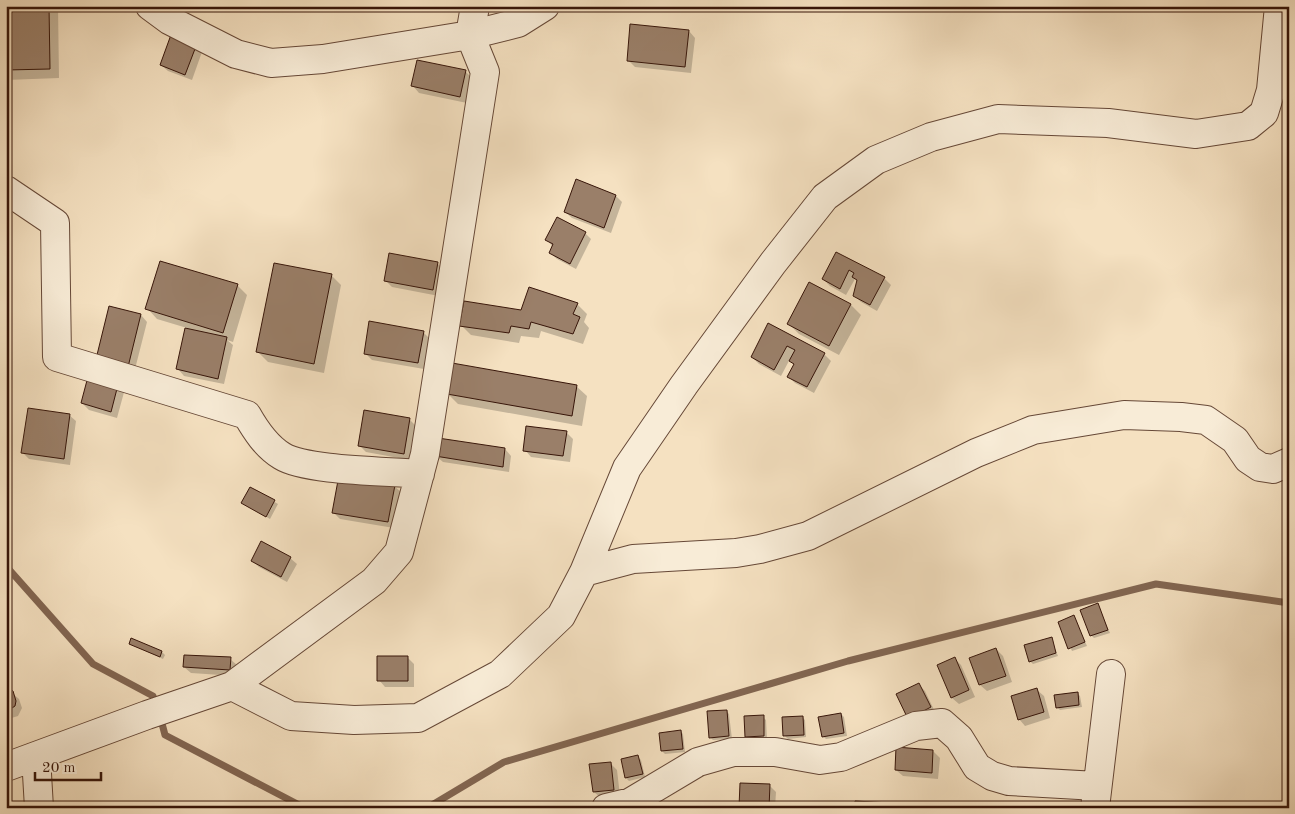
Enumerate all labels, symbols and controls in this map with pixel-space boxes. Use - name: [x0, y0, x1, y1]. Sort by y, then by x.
- scale bar: [35, 749, 101, 781]
- text: 20 m: [42, 761, 76, 776]

